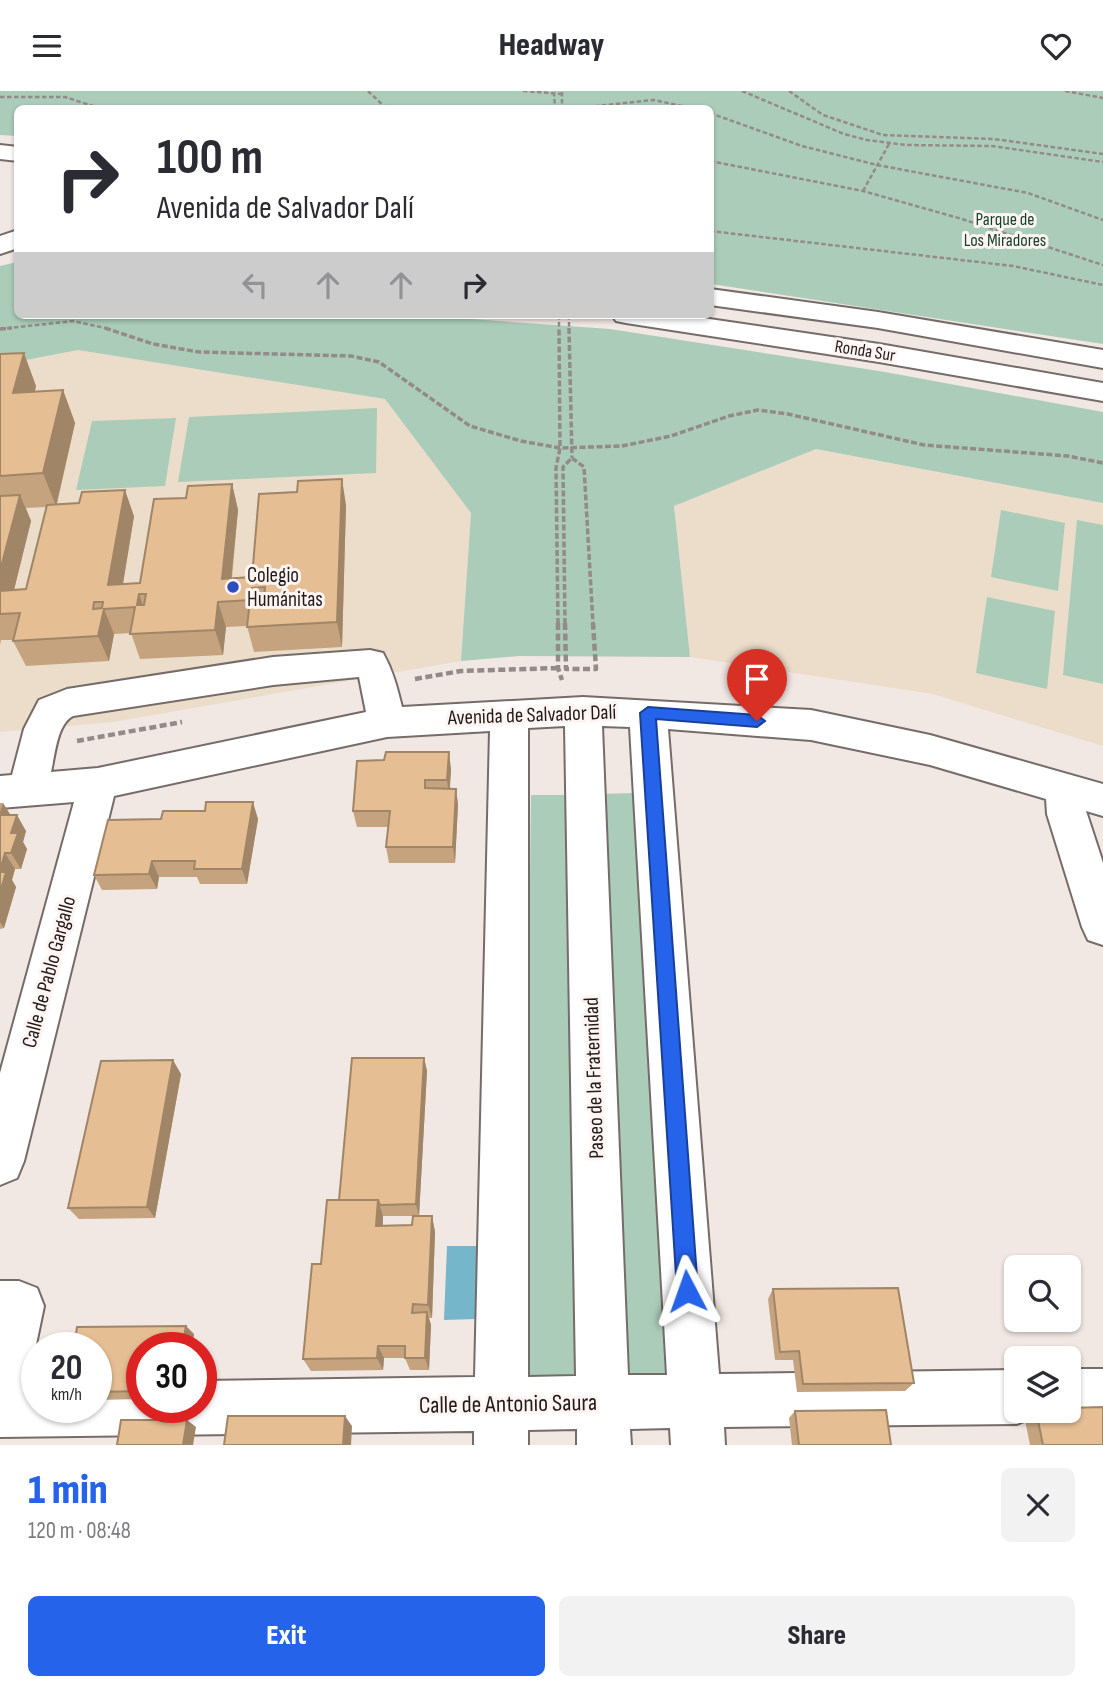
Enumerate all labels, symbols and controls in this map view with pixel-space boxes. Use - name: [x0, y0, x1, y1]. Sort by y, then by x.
- text: Headway: [499, 26, 604, 65]
- icon: menu: [28, 27, 66, 65]
- icon: heart: [1037, 27, 1075, 65]
- text: 100 m: [157, 129, 263, 188]
- icon: right: [42, 133, 133, 224]
- text: Avenida de Salvador Dalí: [157, 189, 414, 228]
- park label: Parque de Los Miradores: [964, 209, 1046, 251]
- icon: left: [236, 266, 274, 304]
- icon: ahead: [309, 266, 347, 304]
- icon: ahead: [382, 266, 420, 304]
- icon: right: [455, 266, 493, 304]
- street label: Ronda Sur: [833, 336, 897, 366]
- place label: Colegio Humánitas: [247, 563, 323, 612]
- marker: Colegio Humánitas: [225, 579, 241, 595]
- pin: [727, 649, 787, 721]
- icon: arrive: [738, 660, 776, 698]
- street label: Avenida de Salvador Dalí: [446, 700, 617, 730]
- street label: Calle de Pablo Gargallo: [17, 893, 81, 1051]
- street label: Paseo de la Fraternidad: [579, 997, 609, 1159]
- position arrow: [650, 1254, 724, 1328]
- map controls: [1004, 1255, 1081, 1423]
- button: search: [1004, 1255, 1081, 1332]
- speed limit sign: 30: [126, 1332, 217, 1423]
- button: layers: [1004, 1346, 1081, 1423]
- text: 20: [51, 1347, 83, 1390]
- text: km/h: [51, 1384, 82, 1405]
- street label: Calle de Antonio Saura: [419, 1388, 597, 1420]
- text: 1 min: [28, 1465, 108, 1516]
- button: close: [1001, 1468, 1075, 1542]
- text: 120 m · 08:48: [28, 1517, 131, 1545]
- button: Exit: [28, 1596, 545, 1676]
- button: Share: [559, 1596, 1075, 1676]

